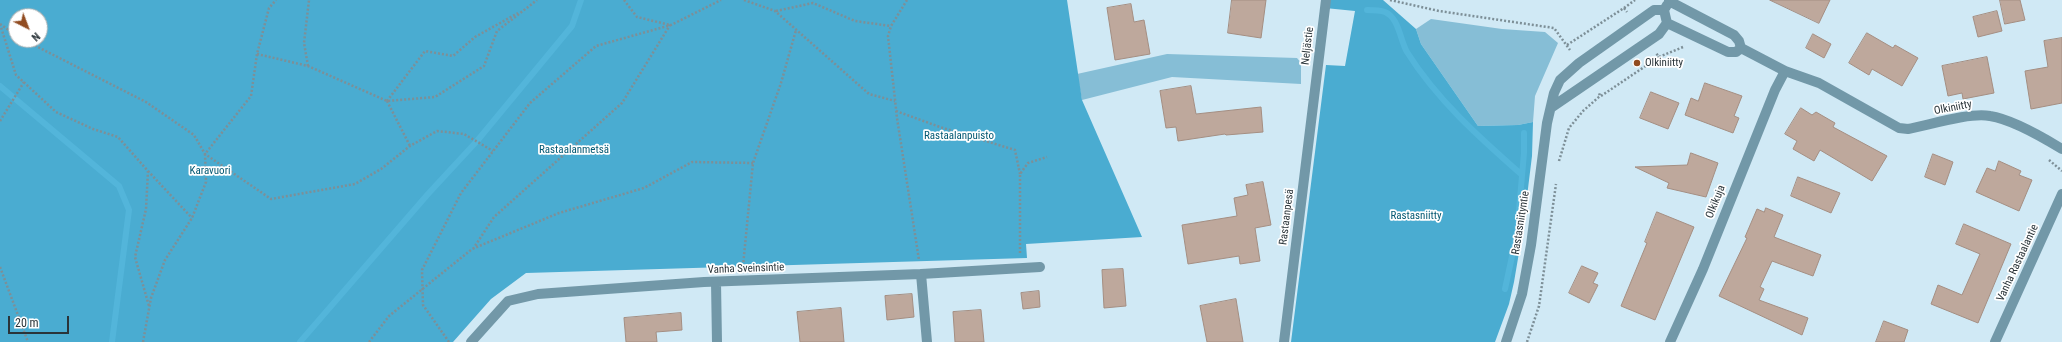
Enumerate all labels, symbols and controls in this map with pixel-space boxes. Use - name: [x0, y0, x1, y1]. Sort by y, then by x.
- north arrow: [8, 8, 48, 48]
- street label: Neljästie: [1299, 26, 1317, 66]
- text: N: [29, 29, 43, 44]
- place label: Olkiniitty: [1645, 56, 1683, 70]
- marker: Olkiniitty: [1632, 58, 1642, 68]
- street label: Olkiniitty: [1933, 98, 1973, 118]
- park label: Rastaalanpuisto: [924, 129, 994, 143]
- park label: Rastaalanmetsä: [539, 143, 609, 157]
- park label: Karavuori: [189, 164, 231, 178]
- street label: Olkikuja: [1703, 183, 1729, 221]
- street label: Rastaanpesä: [1277, 188, 1297, 246]
- street label: Rastasniityntie: [1509, 190, 1533, 256]
- park label: Rastasniitty: [1390, 209, 1442, 223]
- street label: Vanha Rastaalantie: [1994, 222, 2042, 304]
- street label: Vanha Sveinsintie: [707, 261, 785, 277]
- scale bar: [10, 308, 71, 334]
- text: 20 m: [15, 316, 39, 330]

